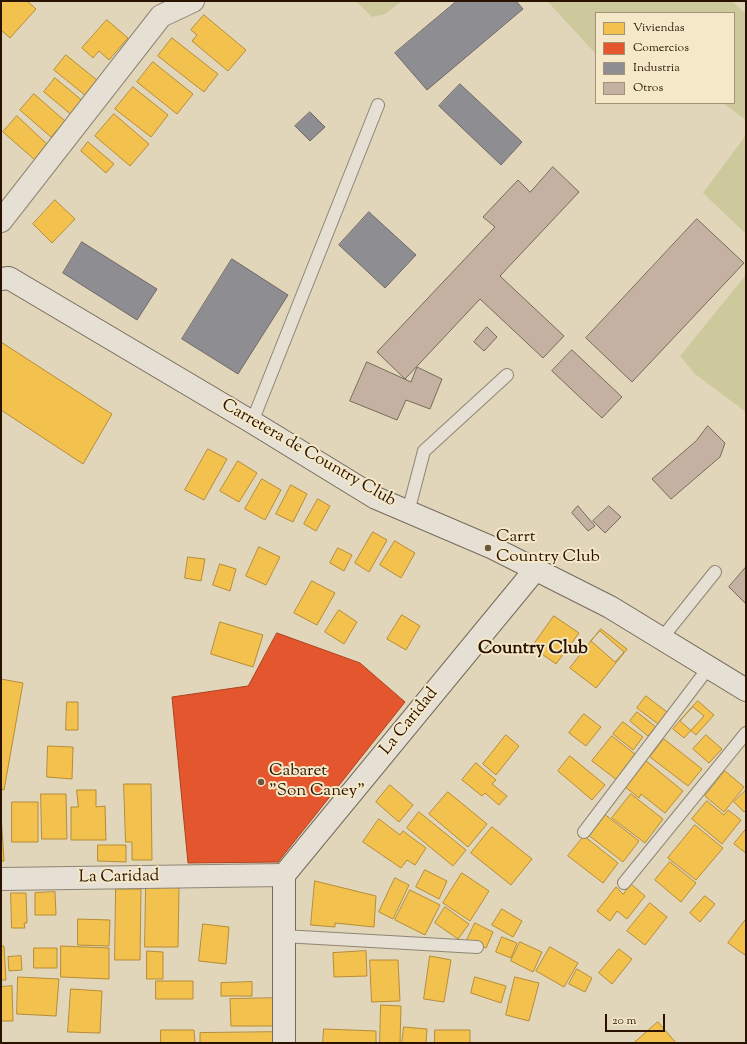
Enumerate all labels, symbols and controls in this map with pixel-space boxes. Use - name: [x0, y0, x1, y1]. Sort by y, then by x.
- legend: [595, 12, 735, 104]
- text: Viviendas: [633, 19, 685, 37]
- text: Comercios: [633, 39, 689, 57]
- text: Industria: [633, 59, 680, 77]
- text: Otros: [633, 79, 663, 97]
- street label: Carretera de Country Club: [217, 396, 399, 512]
- place label: Carrt Country Club: [496, 528, 600, 568]
- marker: Carrt Country Club: [483, 543, 493, 553]
- district label: Country Club: [478, 639, 588, 661]
- street label: La Caridad: [377, 684, 443, 760]
- place label: Cabaret "Son Caney": [269, 762, 365, 802]
- marker: Cabaret "Son Caney": [256, 777, 266, 787]
- street label: La Caridad: [78, 867, 160, 889]
- scale bar: [607, 1006, 667, 1032]
- text: 20 m: [612, 1012, 636, 1030]

